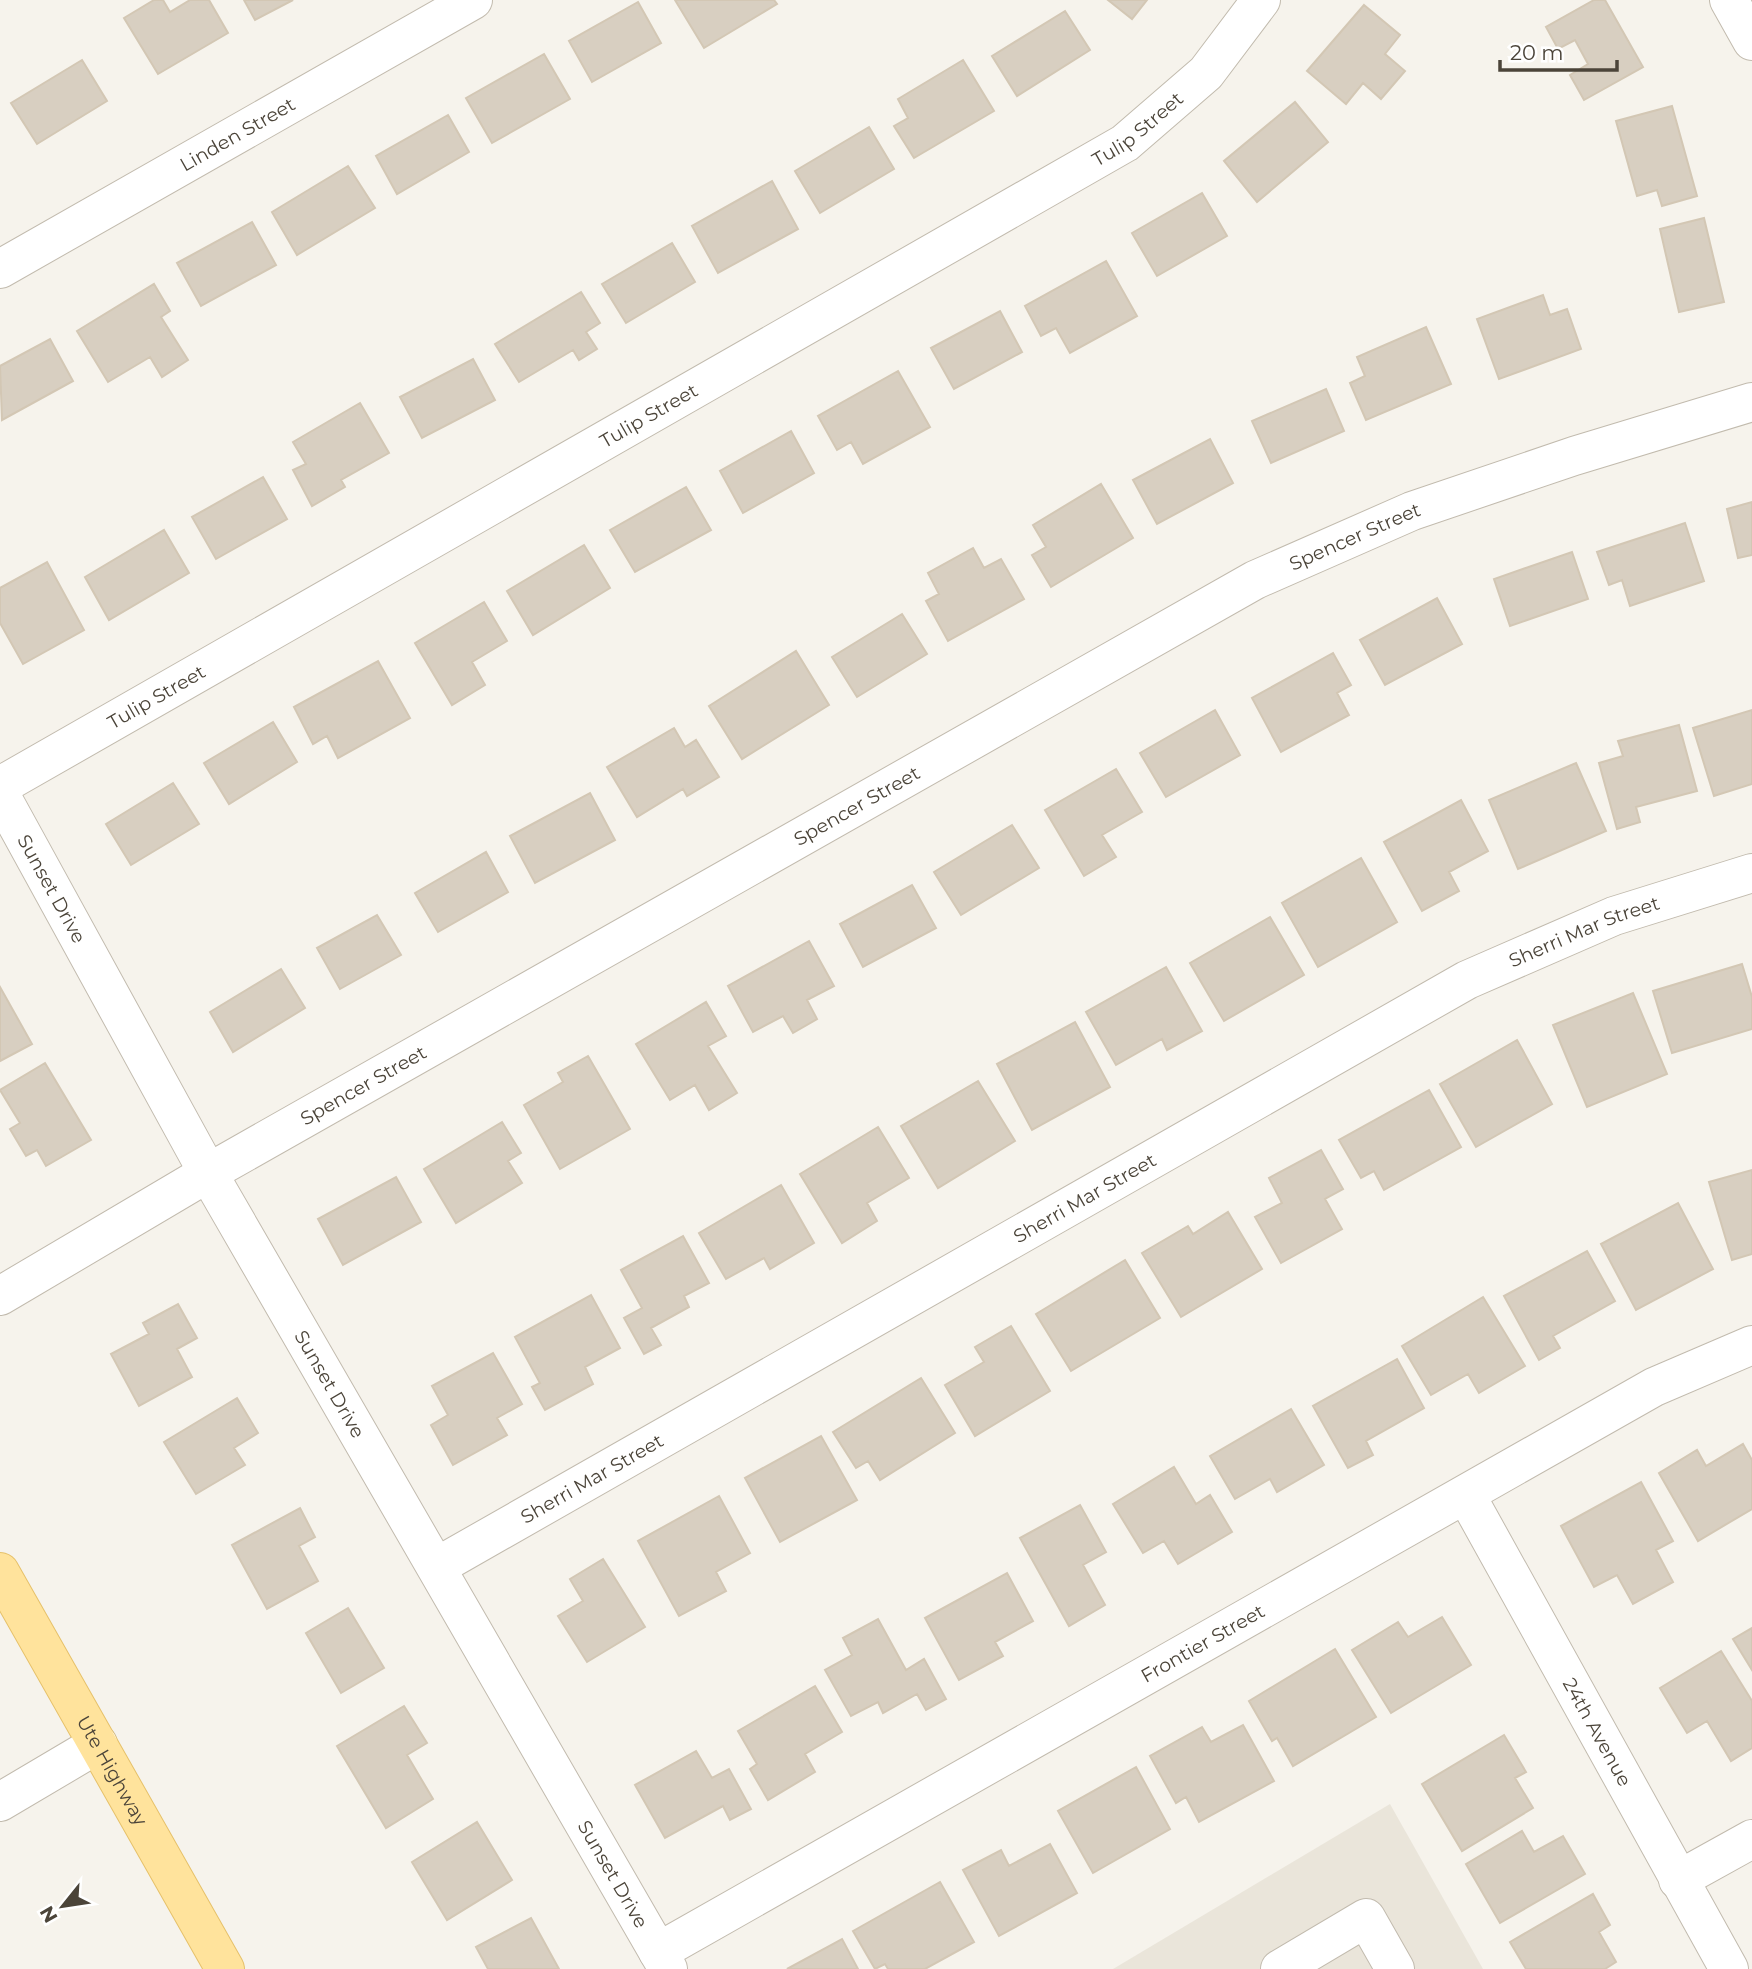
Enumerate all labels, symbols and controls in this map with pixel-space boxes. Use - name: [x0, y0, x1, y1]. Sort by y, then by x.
- scale bar: [1500, 28, 1617, 72]
- text: 20 m: [1510, 40, 1564, 65]
- street label: Tulip Street: [1088, 87, 1188, 171]
- street label: Linden Street: [176, 92, 300, 176]
- street label: Tulip Street: [596, 379, 702, 453]
- street label: Spencer Street: [1286, 498, 1424, 575]
- street label: Tulip Street: [103, 660, 210, 734]
- street label: Spencer Street: [790, 761, 924, 851]
- street label: Sunset Drive: [12, 831, 91, 947]
- street label: Sherri Mar Street: [1505, 891, 1663, 972]
- street label: Spencer Street: [296, 1041, 431, 1130]
- street label: Sherri Mar Street: [1009, 1148, 1160, 1248]
- street label: Sunset Drive: [289, 1326, 370, 1442]
- street label: Sherri Mar Street: [517, 1429, 668, 1529]
- street label: Frontier Street: [1137, 1599, 1269, 1688]
- street label: 24th Avenue: [1558, 1674, 1636, 1790]
- street label: Ute Highway: [72, 1712, 153, 1830]
- street label: Sunset Drive: [573, 1816, 653, 1932]
- north arrow: [28, 1871, 98, 1941]
- text: N: [35, 1902, 63, 1927]

